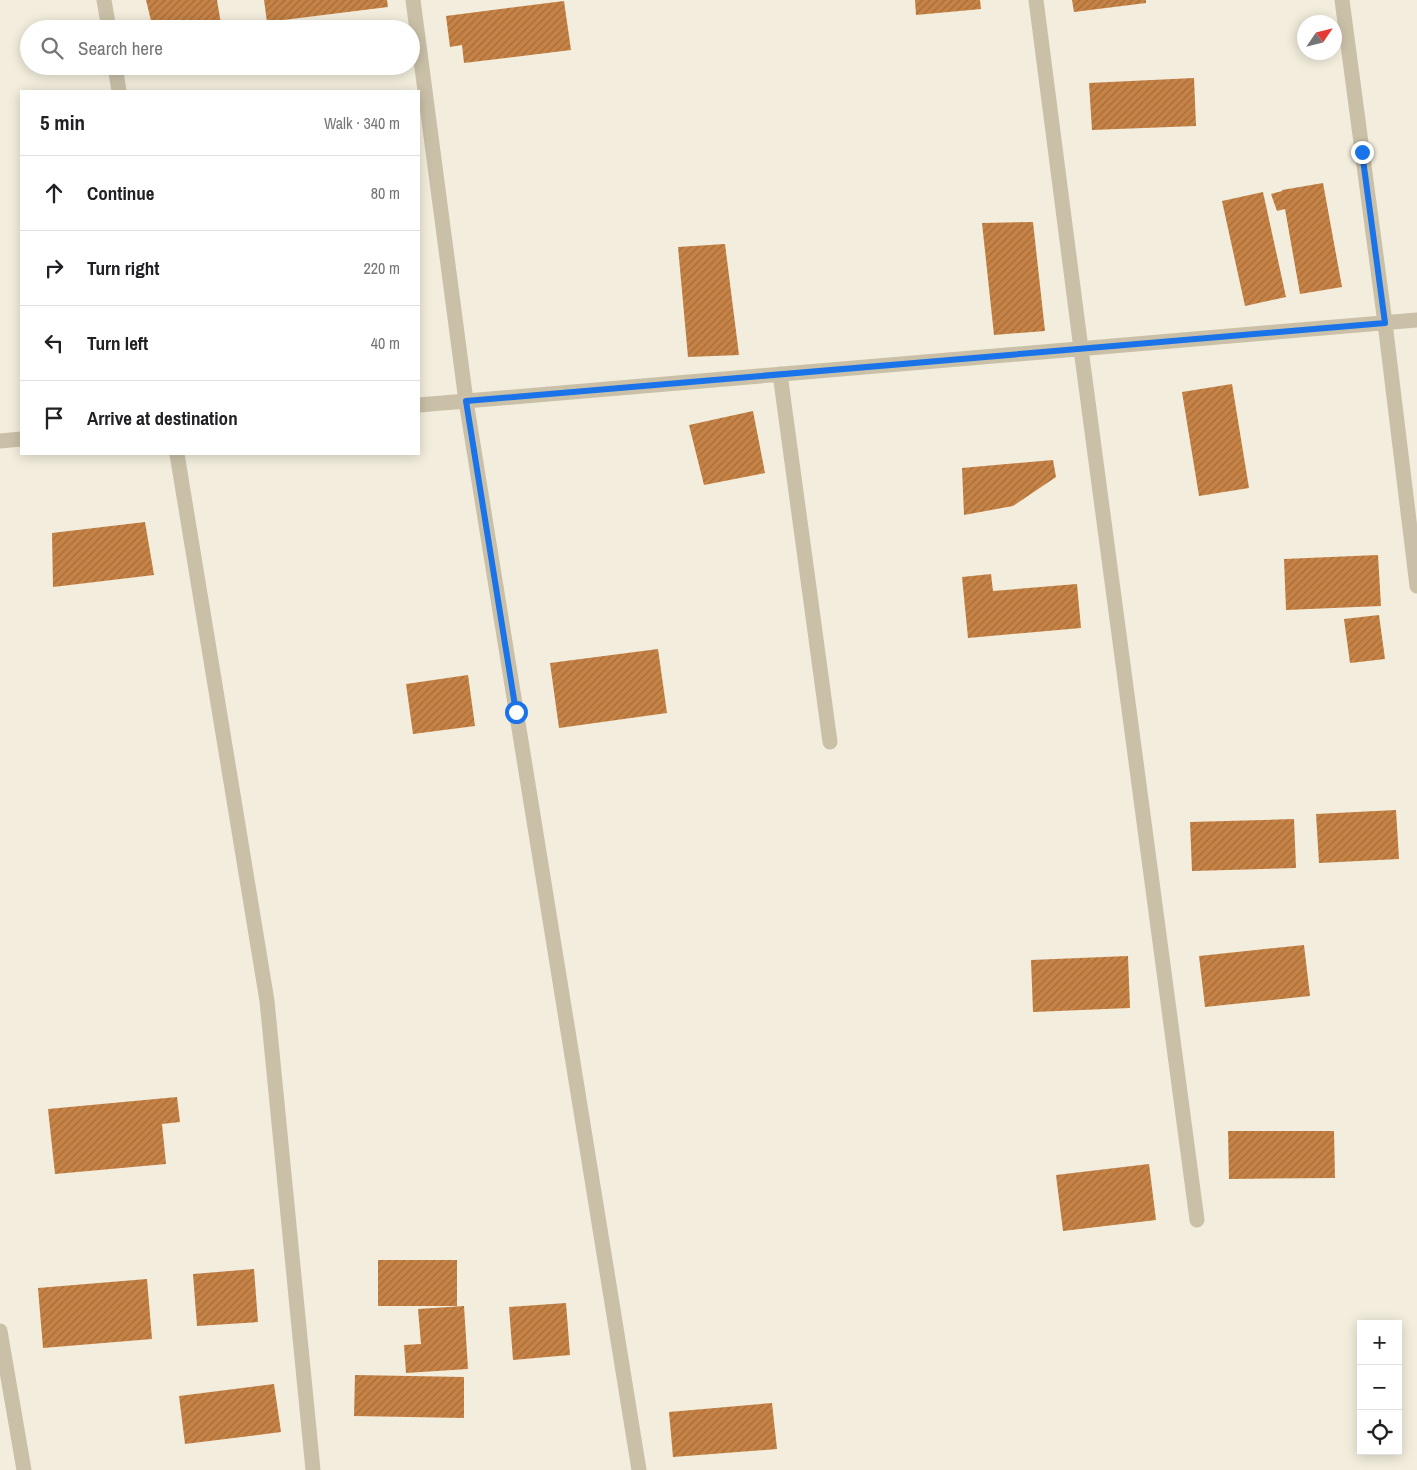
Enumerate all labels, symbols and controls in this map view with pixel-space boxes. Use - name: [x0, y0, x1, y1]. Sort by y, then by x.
- north arrow: [1297, 15, 1342, 60]
- search box: [20, 20, 420, 75]
- icon: search: [38, 34, 66, 62]
- text: Search here: [78, 35, 163, 61]
- text: 5 min: [40, 108, 85, 137]
- text: Walk · 340 m: [324, 112, 400, 134]
- route end: [1351, 141, 1374, 164]
- icon: ahead: [40, 179, 68, 207]
- text: Continue: [87, 180, 155, 206]
- text: 80 m: [371, 182, 400, 204]
- icon: right: [40, 254, 68, 282]
- text: Turn right: [87, 255, 159, 281]
- text: 220 m: [364, 257, 400, 279]
- icon: left: [40, 329, 68, 357]
- text: Turn left: [87, 330, 148, 356]
- text: 40 m: [371, 332, 400, 354]
- icon: arrive: [40, 404, 68, 432]
- text: Arrive at destination: [87, 405, 238, 431]
- route start: [505, 701, 528, 724]
- map controls: [1357, 1320, 1402, 1455]
- button: +: [1357, 1320, 1402, 1365]
- button: −: [1357, 1365, 1402, 1410]
- button: locate: [1357, 1410, 1402, 1455]

